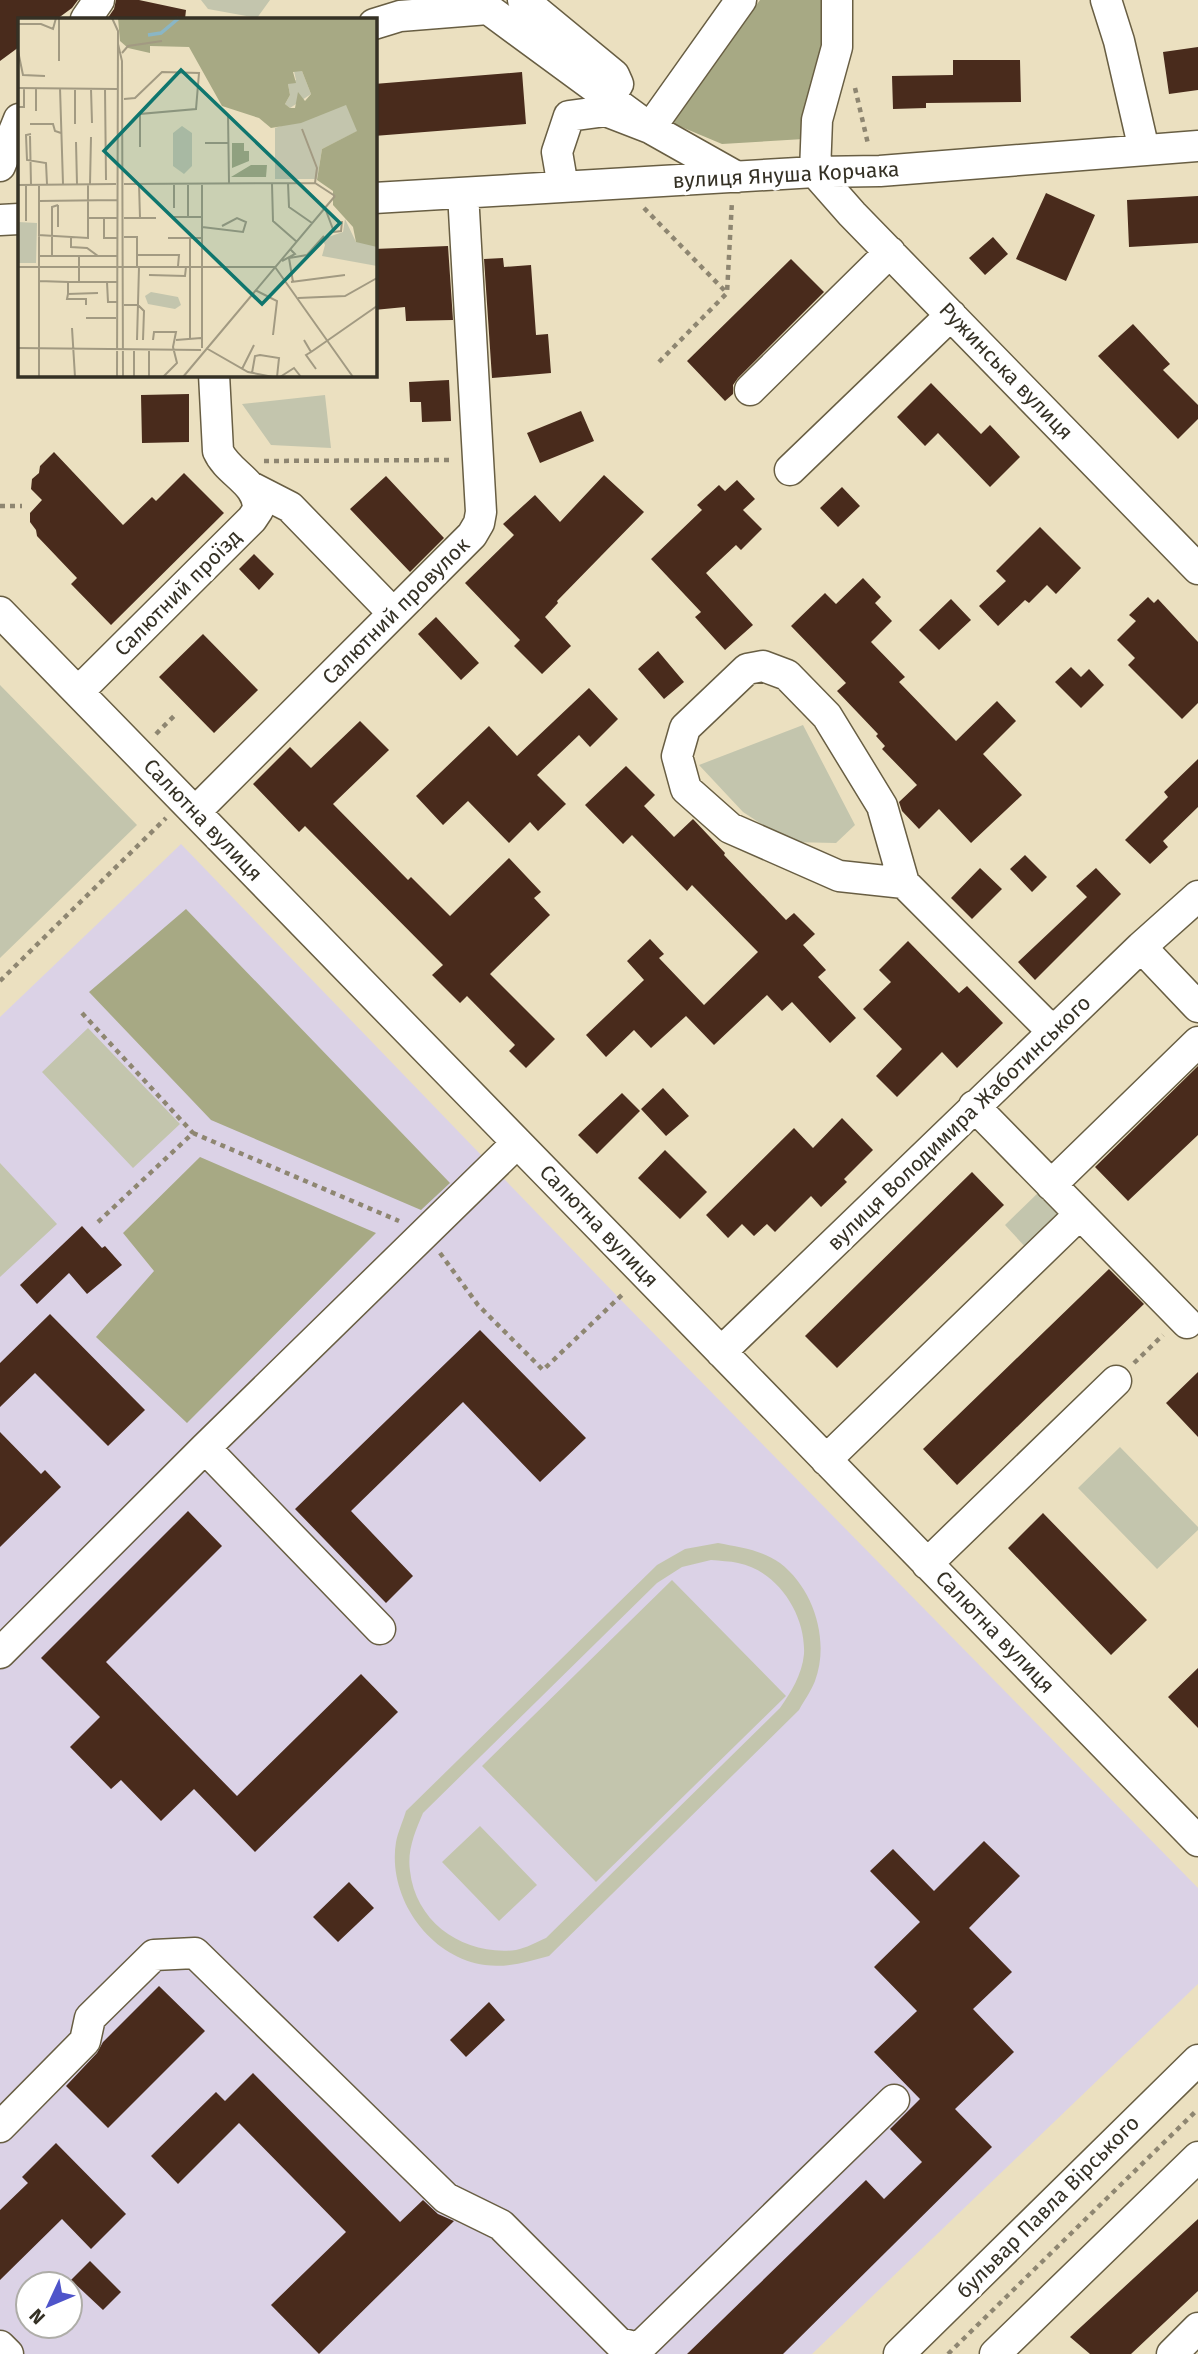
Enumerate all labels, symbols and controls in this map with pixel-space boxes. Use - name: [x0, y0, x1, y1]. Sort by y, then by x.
- inset map: [18, 18, 376, 376]
- street label: вулиця Януша Корчака: [672, 156, 900, 194]
- street label: Ружинська вулиця: [934, 297, 1078, 445]
- street label: Салютний проїзд: [109, 524, 247, 662]
- street label: Салютний провулок: [317, 532, 475, 690]
- street label: Салютна вулиця: [138, 753, 268, 887]
- street label: вулиця Володимира Жаботинського: [822, 990, 1096, 1256]
- street label: Салютна вулиця: [534, 1159, 664, 1293]
- street label: Салютна вулиця: [930, 1565, 1060, 1699]
- street label: бульвар Павла Вірського: [951, 2110, 1145, 2304]
- north arrow: [14, 2270, 84, 2340]
- text: N: [24, 2304, 50, 2329]

